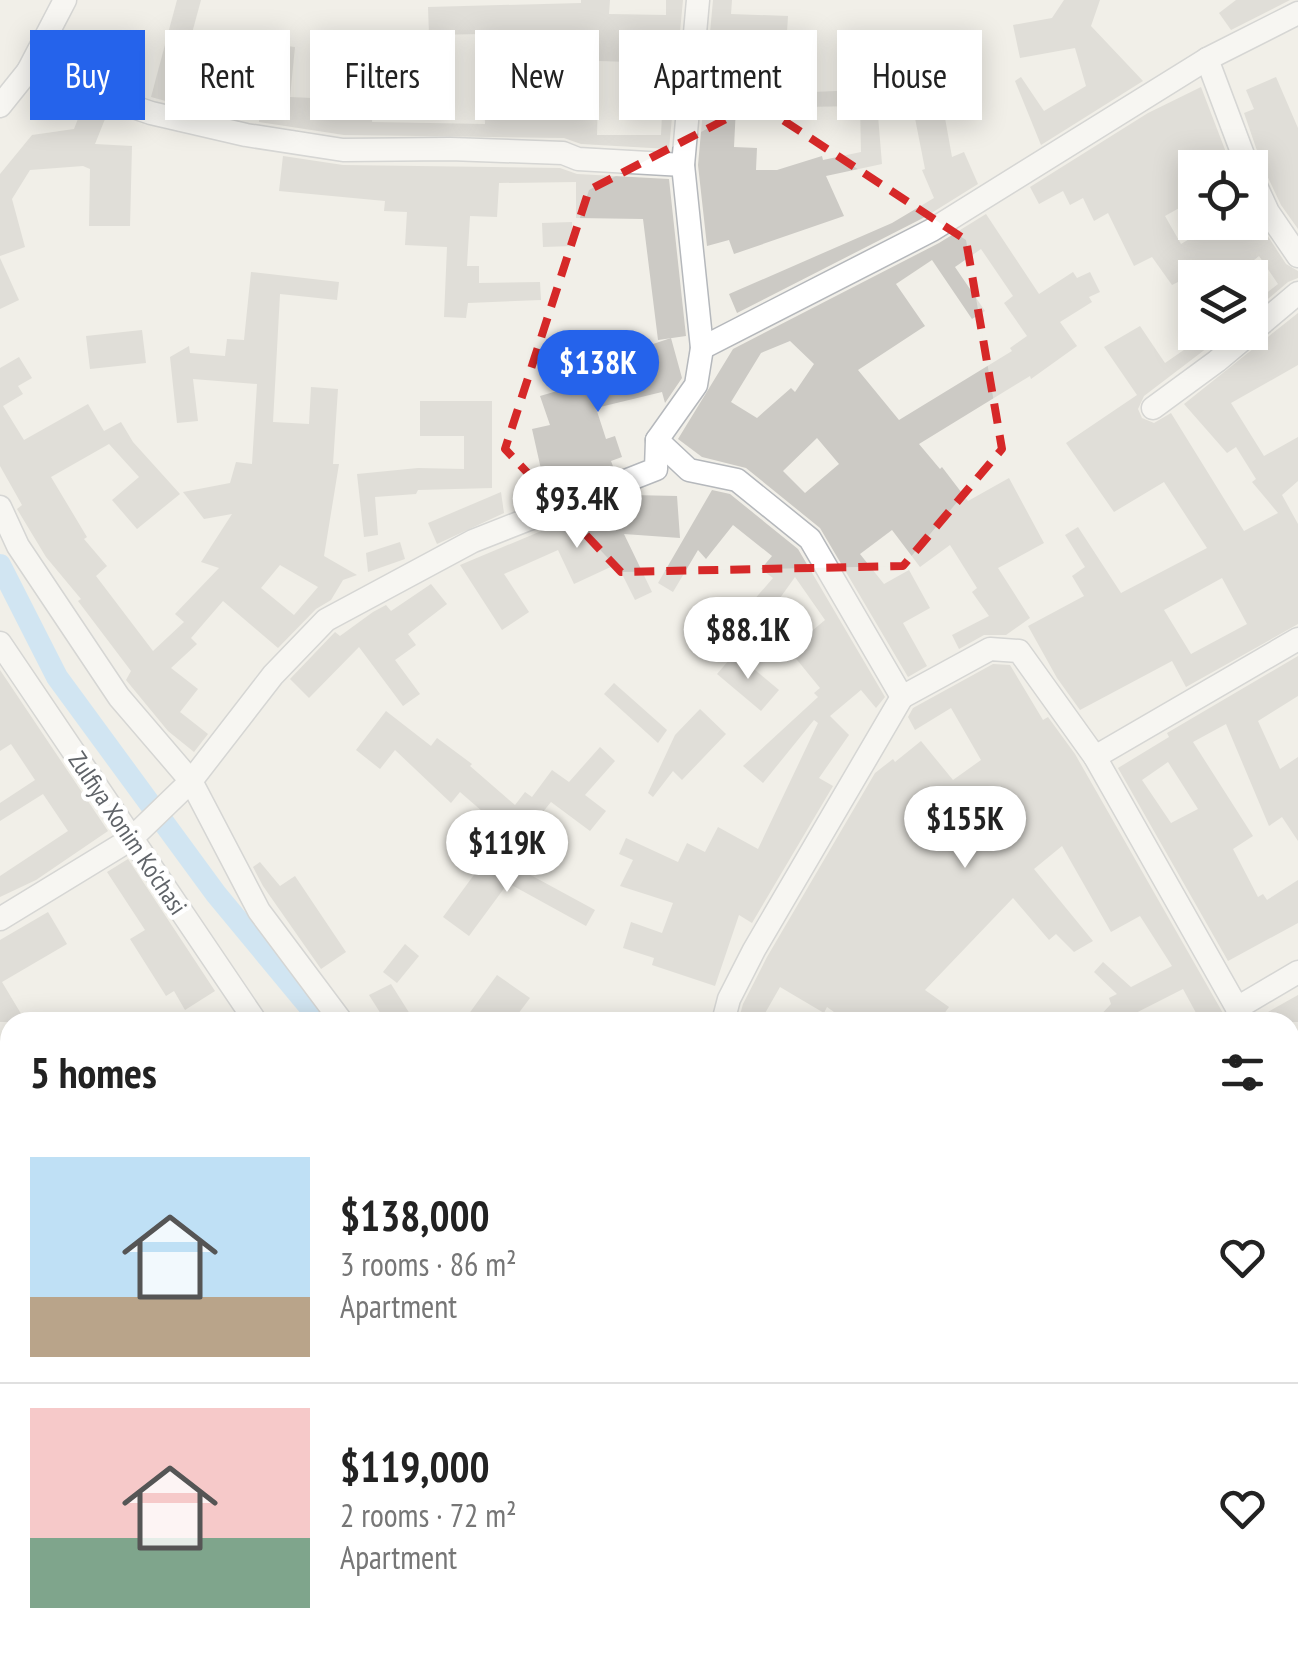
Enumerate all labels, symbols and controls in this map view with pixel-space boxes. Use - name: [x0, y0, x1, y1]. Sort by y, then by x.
- chip: Buy: [30, 30, 145, 120]
- chip: Rent: [165, 30, 290, 120]
- chip: Filters: [310, 30, 455, 120]
- chip: New: [475, 30, 599, 120]
- chip: Apartment: [619, 30, 817, 120]
- chip: House: [837, 30, 982, 120]
- map controls: [1178, 150, 1268, 350]
- button: locate: [1178, 150, 1268, 240]
- button: layers: [1178, 260, 1268, 350]
- pin: $138K: [528, 330, 668, 415]
- text: $138K: [559, 341, 637, 383]
- pin: $93.4K: [496, 466, 658, 551]
- text: $93.4K: [535, 477, 619, 519]
- pin: $88.1K: [667, 597, 829, 682]
- text: $88.1K: [706, 608, 790, 650]
- street label: Zulfiya Xonim Ko'chasi: [62, 745, 194, 921]
- pin: $155K: [895, 786, 1035, 871]
- text: $155K: [926, 797, 1004, 839]
- pin: $119K: [437, 810, 577, 895]
- text: $119K: [468, 821, 546, 863]
- text: 5 homes: [30, 1045, 157, 1100]
- icon: filters: [1215, 1045, 1270, 1100]
- text: $138,000: [340, 1188, 490, 1243]
- icon: home: [110, 1197, 230, 1317]
- icon: heart: [1215, 1230, 1270, 1285]
- text: 3 rooms · 86 m²: [340, 1243, 517, 1285]
- text: Apartment: [340, 1285, 457, 1327]
- text: $119,000: [340, 1439, 490, 1494]
- icon: home: [110, 1448, 230, 1568]
- icon: heart: [1215, 1481, 1270, 1536]
- text: 2 rooms · 72 m²: [340, 1494, 517, 1536]
- text: Apartment: [340, 1536, 457, 1578]

